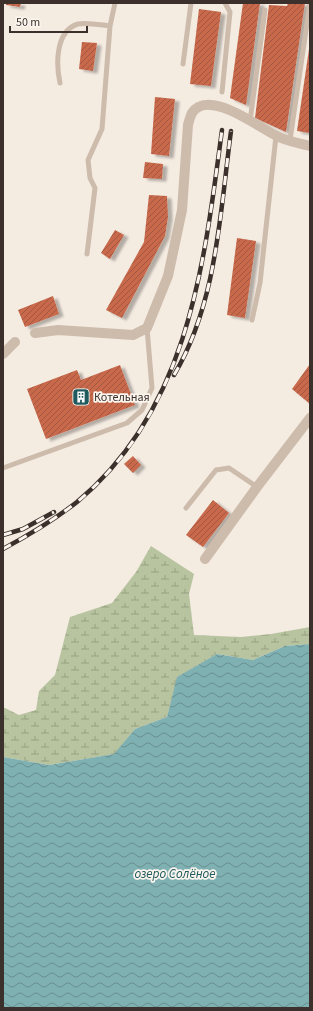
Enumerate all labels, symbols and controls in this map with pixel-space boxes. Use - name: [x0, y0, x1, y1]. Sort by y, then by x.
- scale bar: [10, 8, 87, 34]
- text: 50 m: [16, 14, 40, 31]
- building icon: Котельная: [71, 387, 91, 407]
- place label: Котельная: [94, 389, 150, 406]
- water label: озеро Солёное: [134, 865, 216, 883]

